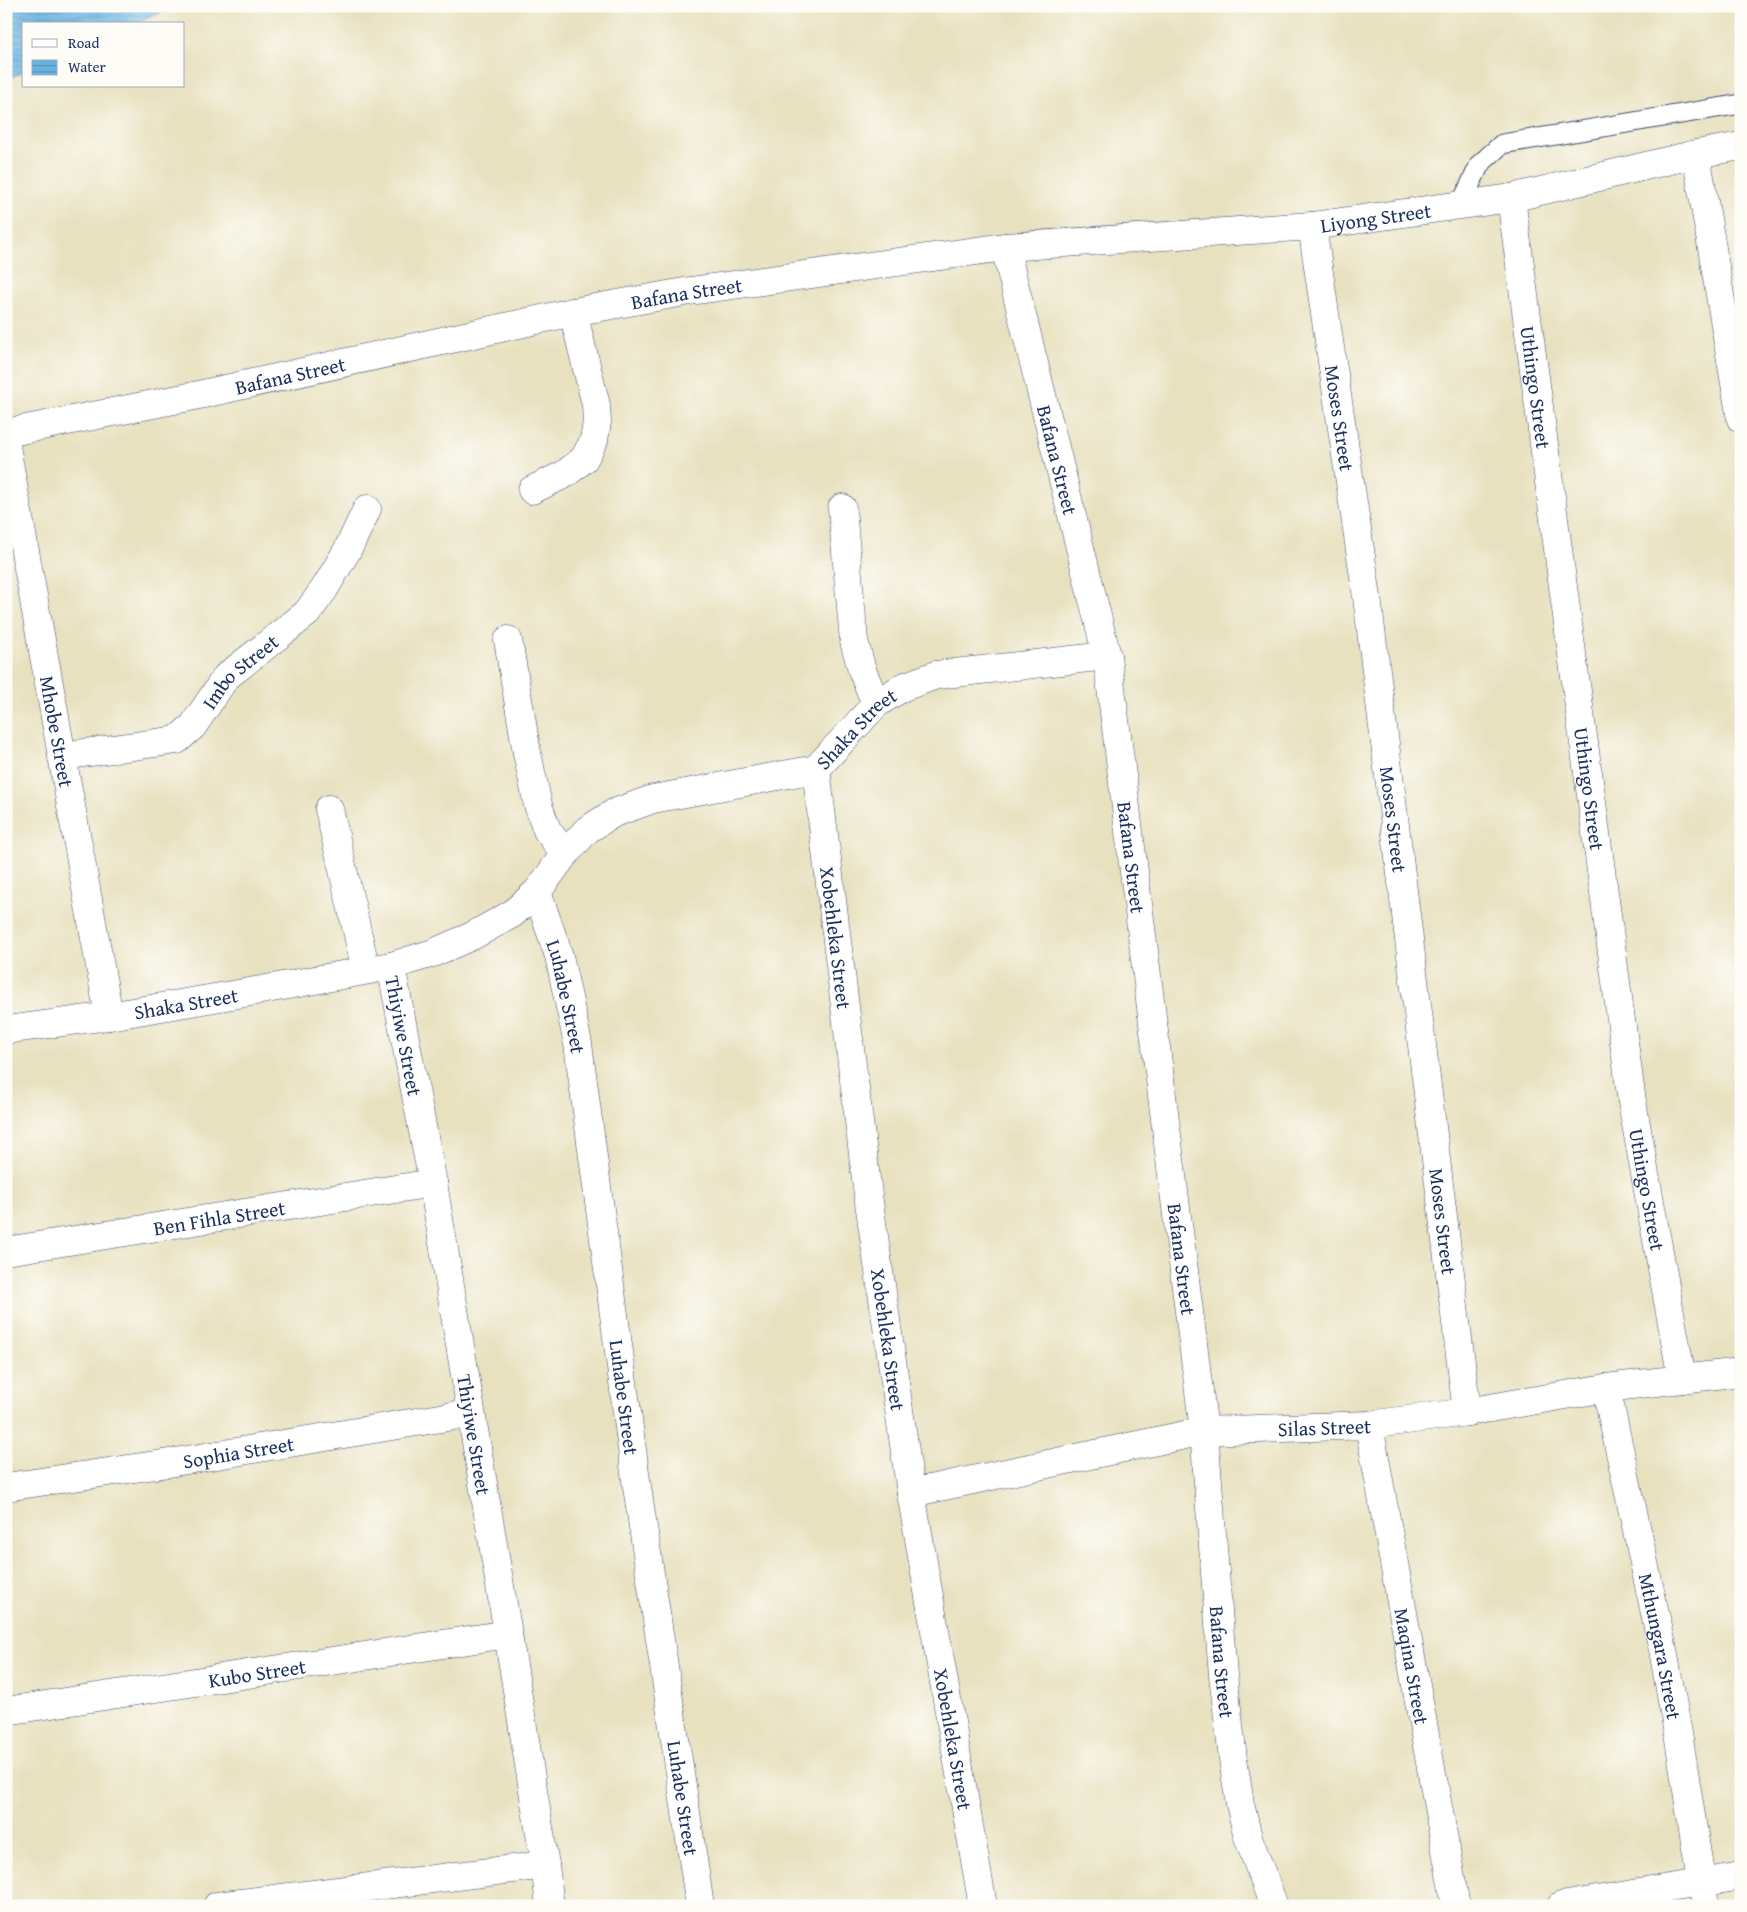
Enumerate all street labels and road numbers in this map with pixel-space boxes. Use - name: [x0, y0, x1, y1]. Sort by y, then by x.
- street label: Liyong Street: [1318, 195, 1433, 239]
- street label: Bafana Street: [629, 269, 744, 316]
- street label: Uthingo Street: [1514, 324, 1559, 450]
- street label: Bafana Street: [232, 348, 348, 401]
- street label: Moses Street: [1318, 363, 1363, 473]
- street label: Bafana Street: [1030, 402, 1086, 518]
- street label: Imbo Street: [194, 627, 284, 715]
- street label: Mhobe Street: [33, 673, 82, 789]
- street label: Shaka Street: [809, 680, 902, 775]
- street label: Uthingo Street: [1568, 726, 1613, 852]
- street label: Moses Street: [1373, 764, 1415, 874]
- street label: Bafana Street: [1111, 800, 1154, 915]
- street label: Xobehleka Street: [814, 865, 860, 1011]
- street label: Luhabe Street: [540, 935, 594, 1055]
- street label: Thiyiwe Street: [379, 973, 430, 1098]
- street label: Shaka Street: [132, 980, 240, 1026]
- street label: Uthingo Street: [1623, 1126, 1673, 1253]
- street label: Moses Street: [1423, 1166, 1465, 1276]
- street label: Ben Fihla Street: [151, 1192, 287, 1242]
- street label: Bafana Street: [1161, 1201, 1204, 1317]
- street label: Xobehleka Street: [864, 1266, 913, 1412]
- street label: Luhabe Street: [603, 1338, 647, 1457]
- street label: Thiyiwe Street: [451, 1372, 499, 1497]
- street label: Silas Street: [1277, 1410, 1372, 1443]
- street label: Sophia Street: [181, 1428, 296, 1475]
- street label: Mthungara Street: [1632, 1570, 1690, 1722]
- street label: Bafana Street: [1203, 1605, 1242, 1720]
- street label: Maqina Street: [1388, 1606, 1437, 1727]
- street label: Kubo Street: [206, 1651, 308, 1694]
- street label: Xobehleka Street: [927, 1666, 980, 1812]
- street label: Luhabe Street: [661, 1738, 707, 1857]

